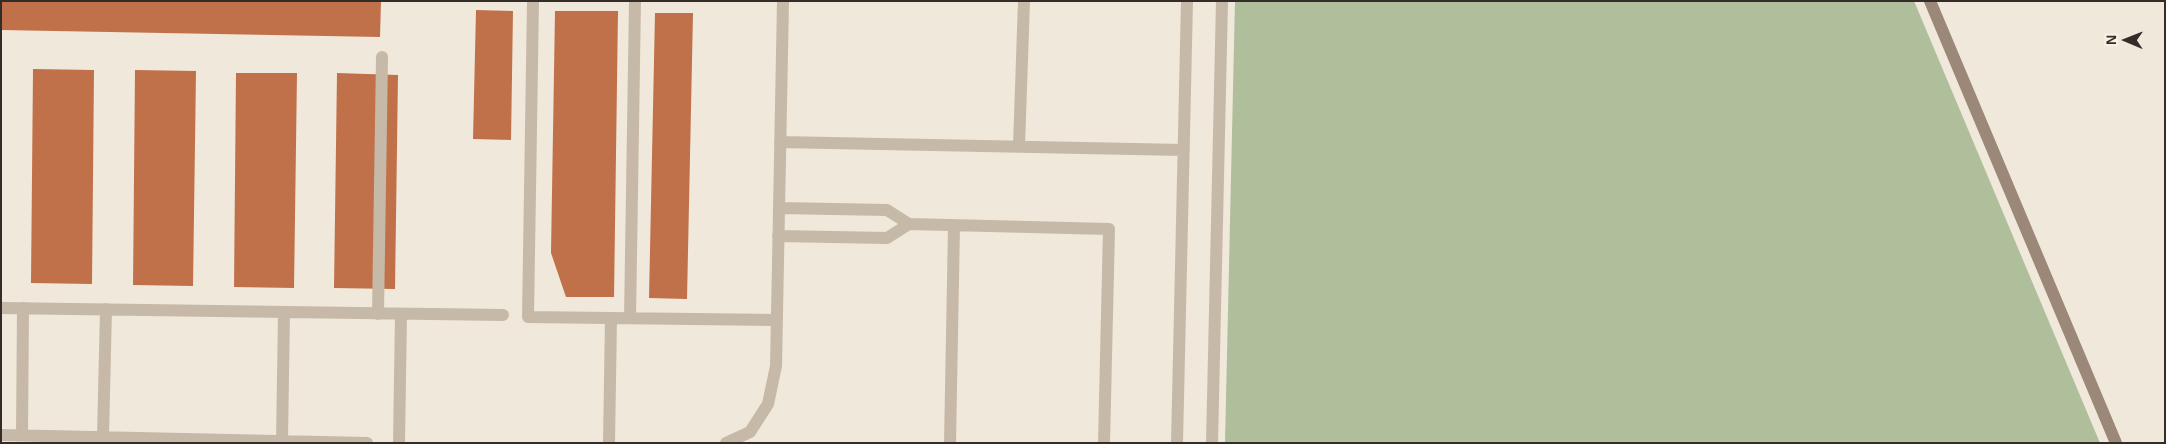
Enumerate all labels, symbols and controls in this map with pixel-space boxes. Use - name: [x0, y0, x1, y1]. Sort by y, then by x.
- north arrow: [2101, 15, 2151, 65]
- text: N: [2103, 35, 2119, 45]

